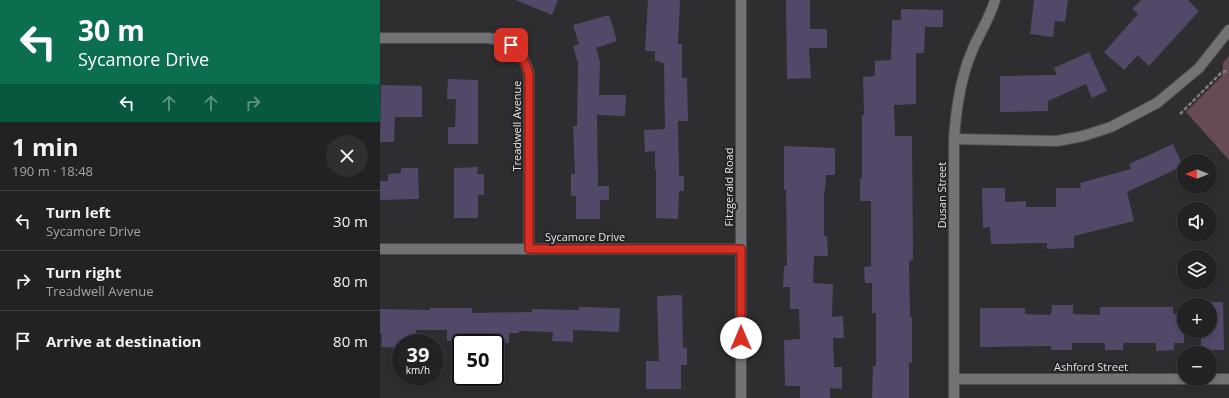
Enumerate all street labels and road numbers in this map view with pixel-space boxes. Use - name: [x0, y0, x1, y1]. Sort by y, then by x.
- street label: Treadwell Avenue: [509, 81, 524, 171]
- street label: Fitzgerald Road: [721, 148, 736, 226]
- street label: Dusan Street: [934, 162, 949, 228]
- street label: Sycamore Drive: [545, 229, 625, 244]
- street label: Ashford Street: [1054, 359, 1128, 374]

